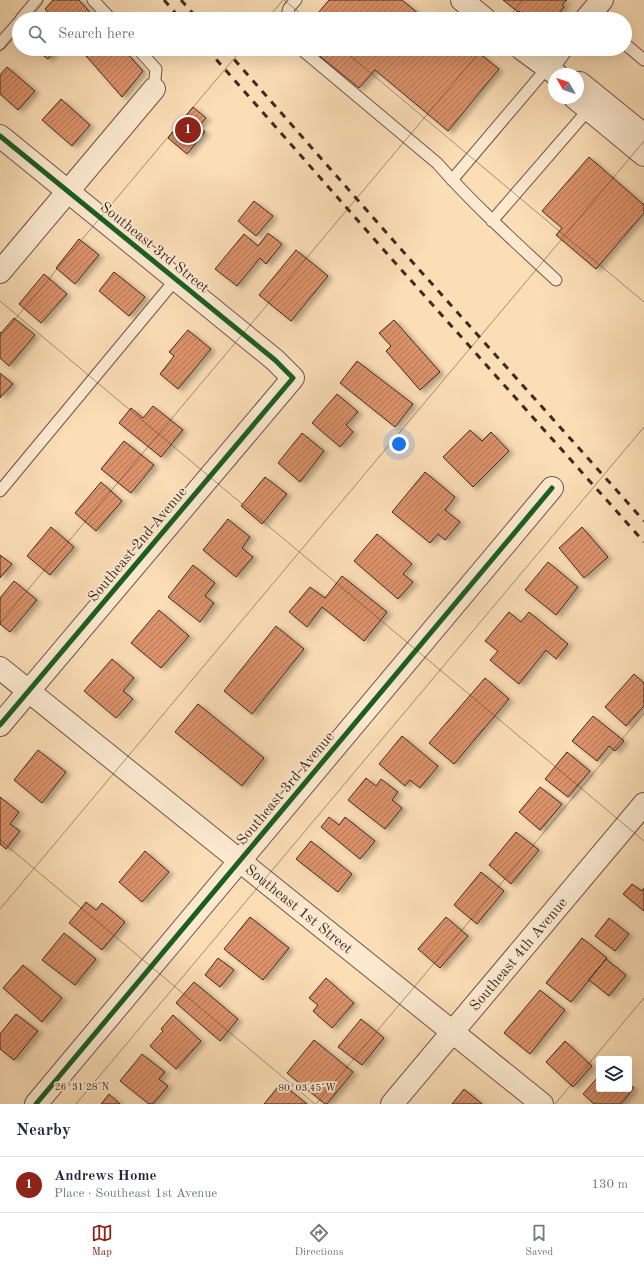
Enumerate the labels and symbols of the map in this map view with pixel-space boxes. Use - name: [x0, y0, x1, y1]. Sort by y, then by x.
- north arrow: [548, 68, 584, 104]
- pin: 1: [175, 115, 201, 145]
- street label: Southeast 3rd Street: [97, 200, 211, 296]
- your location: [389, 434, 409, 454]
- street label: Southeast 2nd Avenue: [86, 485, 191, 605]
- street label: Southeast 3rd Avenue: [234, 729, 338, 849]
- street label: Southeast 1st Street: [242, 862, 355, 957]
- street label: Southeast 4th Avenue: [468, 895, 571, 1014]
- text: 26°31'28"N: [55, 1082, 110, 1092]
- text: 80°03'45"W: [278, 1083, 336, 1093]

